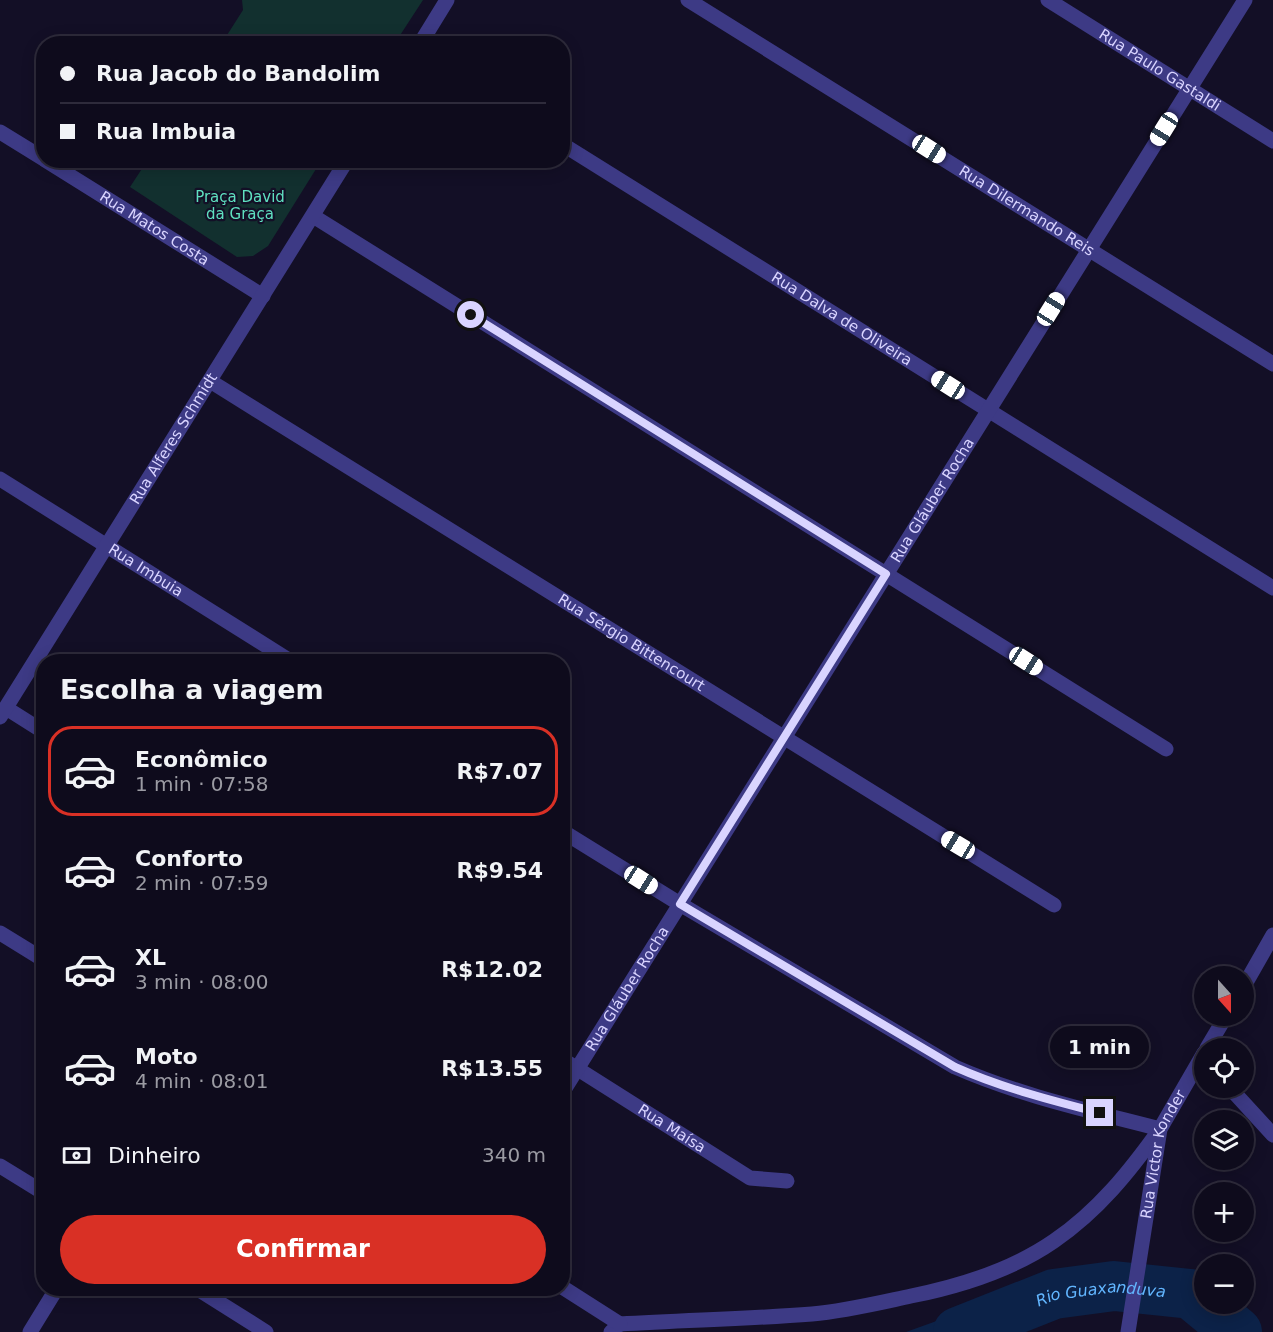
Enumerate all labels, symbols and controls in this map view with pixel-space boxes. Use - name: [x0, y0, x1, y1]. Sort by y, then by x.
- street label: Rua Paulo Gastaldi: [1096, 25, 1224, 115]
- text: Rua Jacob do Bandolim: [96, 61, 380, 86]
- car: [1147, 109, 1181, 149]
- text: Rua Imbuia: [96, 119, 236, 144]
- car: [909, 132, 949, 166]
- street label: Rua Dilermando Reis: [956, 162, 1098, 260]
- street label: Rua Matos Costa: [96, 187, 213, 269]
- park label: Praça David da Graça: [195, 188, 285, 223]
- street label: Rua Dalva de Oliveira: [768, 268, 916, 369]
- car: [1034, 289, 1068, 329]
- route start: [457, 301, 484, 328]
- car: [928, 368, 968, 402]
- street label: Rua Alferes Schmidt: [126, 369, 221, 508]
- street label: Rua Gláuber Rocha: [887, 435, 978, 566]
- street label: Rua Imbuia: [105, 540, 186, 600]
- street label: Rua Sérgio Bittencourt: [555, 590, 708, 695]
- car: [1006, 644, 1046, 678]
- text: Escolha a viagem: [60, 674, 324, 705]
- icon: car: [63, 744, 117, 798]
- text: Econômico: [135, 747, 268, 772]
- text: R$7.07: [456, 759, 543, 784]
- text: 1 min · 07:58: [135, 772, 269, 796]
- car: [938, 828, 978, 862]
- icon: car: [63, 843, 117, 897]
- text: Conforto: [135, 846, 243, 871]
- text: R$9.54: [456, 858, 543, 883]
- car: [621, 863, 661, 897]
- text: 2 min · 07:59: [135, 871, 269, 895]
- street label: Rua Gláuber Rocha: [582, 923, 673, 1054]
- icon: car: [63, 942, 117, 996]
- text: XL: [135, 945, 166, 970]
- text: R$12.02: [441, 957, 543, 982]
- north arrow: [1194, 966, 1254, 1026]
- map controls: [1194, 966, 1254, 1314]
- text: 3 min · 08:00: [135, 970, 269, 994]
- callout: 1 min: [1050, 1026, 1150, 1068]
- text: 1 min: [1068, 1035, 1131, 1059]
- button: locate: [1194, 1038, 1254, 1098]
- icon: car: [63, 1041, 117, 1095]
- text: Moto: [135, 1044, 198, 1069]
- text: R$13.55: [441, 1056, 543, 1081]
- text: 4 min · 08:01: [135, 1069, 269, 1093]
- street label: Rua Victor Konder: [1137, 1086, 1190, 1220]
- route end: [1086, 1099, 1113, 1126]
- street label: Rua Maísa: [635, 1100, 709, 1157]
- button: layers: [1194, 1110, 1254, 1170]
- icon: cash: [60, 1139, 93, 1172]
- text: Dinheiro: [108, 1143, 201, 1168]
- text: 340 m: [482, 1143, 546, 1167]
- button: +: [1194, 1182, 1254, 1242]
- button: Confirmar: [60, 1215, 546, 1284]
- button: −: [1194, 1254, 1254, 1314]
- water label: Rio Guaxanduva: [1033, 1277, 1167, 1310]

